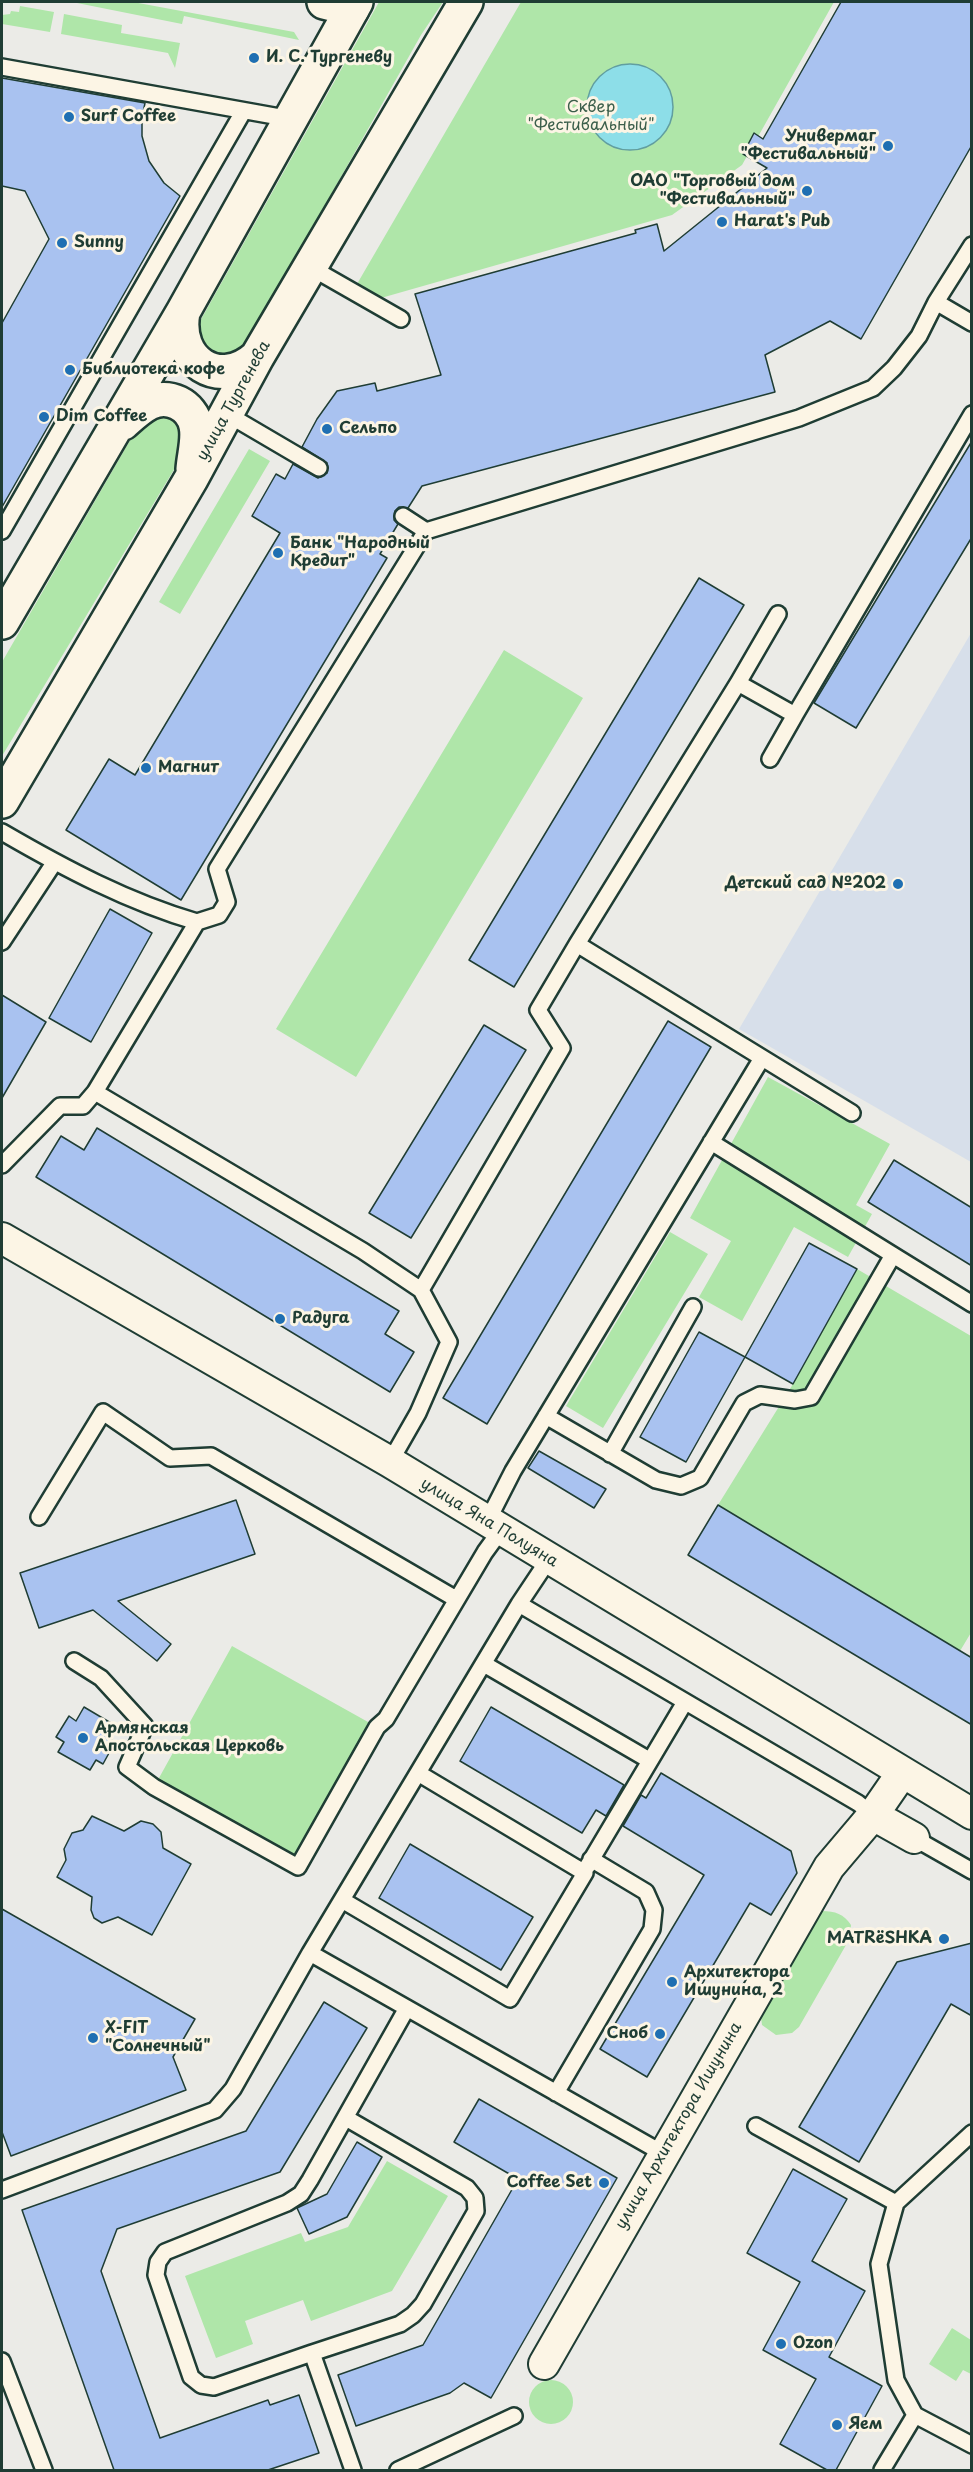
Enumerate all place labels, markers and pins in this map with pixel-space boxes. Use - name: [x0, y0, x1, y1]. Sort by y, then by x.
- place label: И. С. Тургеневу: [266, 48, 392, 68]
- marker: И. С. Тургеневу: [247, 51, 261, 65]
- place label: Surf Coffee: [81, 107, 176, 127]
- marker: Surf Coffee: [62, 110, 76, 124]
- place label: Универмаг "Фестивальный": [740, 127, 876, 165]
- marker: Универмаг "Фестивальный": [881, 139, 895, 153]
- place label: ОАО "Торговый дом "Фестивальный": [630, 172, 795, 210]
- marker: ОАО "Торговый дом "Фестивальный": [800, 184, 814, 198]
- place label: Harat's Pub: [734, 212, 830, 232]
- marker: Harat's Pub: [715, 215, 729, 229]
- place label: Sunny: [74, 233, 124, 253]
- marker: Sunny: [55, 236, 69, 250]
- place label: Библиотека кофе: [82, 360, 225, 380]
- marker: Библиотека кофе: [63, 363, 77, 377]
- place label: Dim Coffee: [56, 407, 147, 427]
- marker: Dim Coffee: [37, 410, 51, 424]
- place label: Сельпо: [339, 419, 397, 439]
- marker: Сельпо: [320, 422, 334, 436]
- place label: Банк "Народный Кредит": [290, 534, 430, 572]
- marker: Банк "Народный Кредит": [271, 546, 285, 560]
- place label: Магнит: [158, 758, 219, 778]
- marker: Магнит: [139, 761, 153, 775]
- place label: Детский сад №202: [725, 874, 886, 894]
- marker: Детский сад №202: [891, 877, 905, 891]
- place label: Радуга: [292, 1309, 350, 1329]
- marker: Радуга: [273, 1312, 287, 1326]
- place label: Армянская Апостольская Церковь: [95, 1719, 284, 1757]
- marker: Армянская Апостольская Церковь: [76, 1731, 90, 1745]
- place label: MATRёSHKA: [827, 1929, 932, 1949]
- marker: MATRёSHKA: [937, 1932, 951, 1946]
- place label: Архитектора Ишунина, 2: [684, 1963, 790, 2001]
- marker: Архитектора Ишунина, 2: [665, 1975, 679, 1989]
- place label: X-FIT "Солнечный": [105, 2019, 211, 2057]
- place label: Сноб: [607, 2024, 648, 2044]
- marker: Сноб: [653, 2027, 667, 2041]
- marker: X-FIT "Солнечный": [86, 2031, 100, 2045]
- place label: Coffee Set: [506, 2173, 592, 2193]
- marker: Coffee Set: [597, 2176, 611, 2190]
- place label: Ozon: [793, 2334, 833, 2354]
- marker: Ozon: [774, 2337, 788, 2351]
- place label: Яем: [849, 2415, 882, 2435]
- marker: Яем: [830, 2418, 844, 2432]

